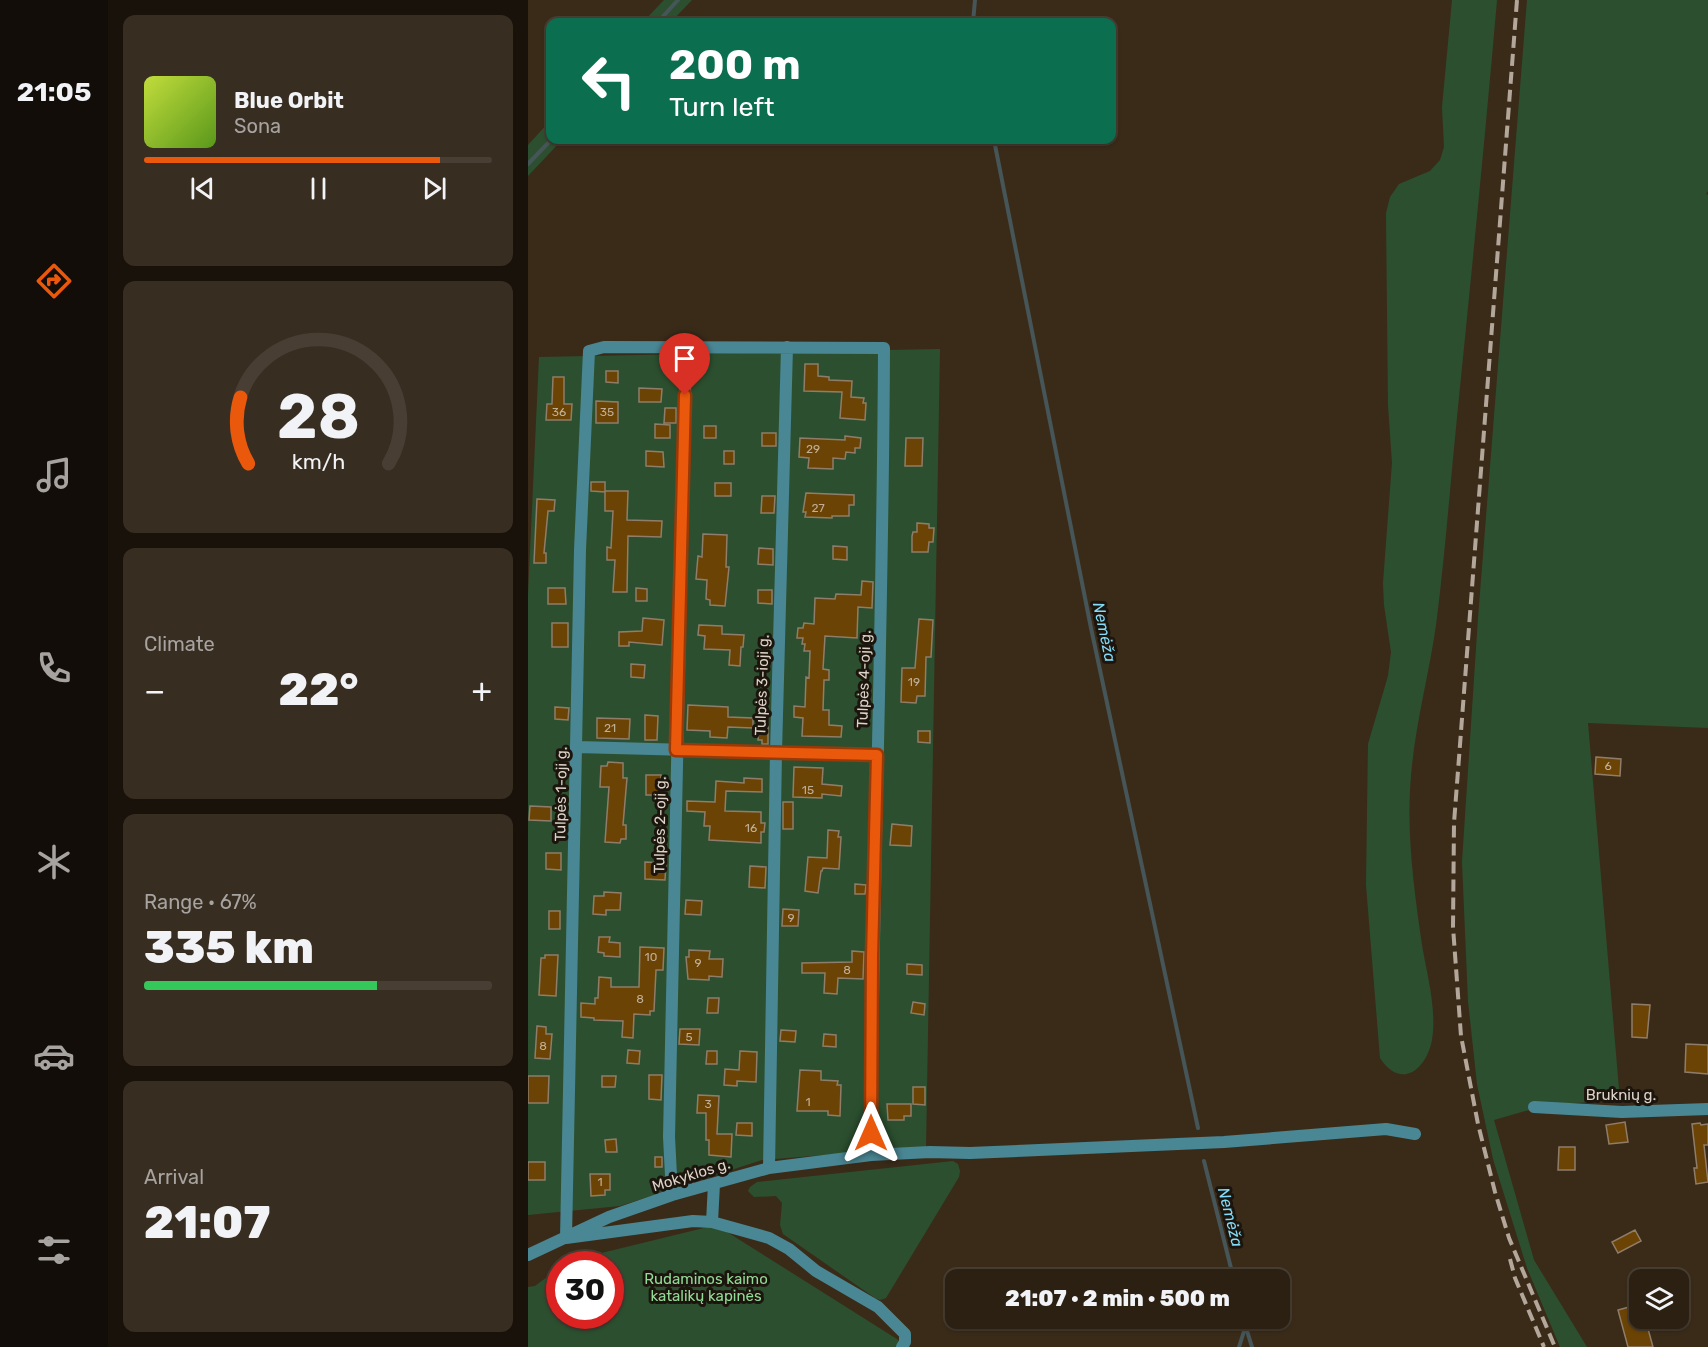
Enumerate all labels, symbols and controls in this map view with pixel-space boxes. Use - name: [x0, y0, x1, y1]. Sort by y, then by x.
- text: 200 m: [669, 40, 801, 90]
- icon: left: [570, 42, 648, 120]
- text: 21:05: [17, 76, 91, 108]
- text: Blue Orbit: [234, 87, 344, 114]
- text: Turn left: [669, 91, 774, 123]
- text: Sona: [234, 114, 281, 138]
- icon: previous: [186, 172, 219, 205]
- icon: pause: [302, 172, 335, 205]
- icon: next: [418, 172, 451, 205]
- icon: directions: [33, 260, 75, 302]
- pin: [659, 333, 710, 395]
- icon: arrive: [668, 342, 701, 375]
- text: 28: [277, 380, 359, 454]
- house number: 36: [552, 405, 566, 419]
- house number: 35: [600, 405, 614, 419]
- house number: 29: [806, 442, 820, 456]
- text: km/h: [291, 450, 345, 475]
- icon: music: [33, 454, 75, 496]
- house number: 27: [811, 501, 825, 515]
- water label: Nemėža: [1089, 600, 1120, 664]
- street label: Tulpės 4-oji g.: [853, 630, 875, 728]
- text: Climate: [144, 632, 215, 656]
- street label: Tulpės 3-ioji g.: [751, 634, 773, 736]
- icon: phone: [33, 647, 75, 689]
- text: 22°: [279, 663, 358, 716]
- text: −: [144, 671, 165, 710]
- text: +: [471, 671, 492, 710]
- house number: 19: [908, 675, 920, 689]
- house number: 21: [604, 721, 616, 735]
- street label: Tulpės 1-oji g.: [551, 746, 571, 842]
- house number: 6: [1604, 759, 1612, 773]
- street label: Tulpės 2-oji g.: [650, 776, 670, 874]
- house number: 15: [802, 783, 814, 797]
- house number: 16: [745, 821, 757, 835]
- icon: climate: [33, 841, 75, 883]
- text: Range · 67%: [144, 890, 257, 914]
- house number: 9: [787, 911, 795, 925]
- text: 335 km: [144, 921, 314, 974]
- house number: 10: [645, 950, 657, 964]
- house number: 9: [694, 956, 702, 970]
- house number: 8: [843, 963, 851, 977]
- house number: 8: [636, 992, 644, 1006]
- house number: 5: [685, 1030, 693, 1044]
- icon: car: [33, 1035, 75, 1077]
- house number: 8: [539, 1039, 547, 1053]
- street label: Bruknių g.: [1586, 1086, 1656, 1104]
- house number: 1: [805, 1095, 811, 1109]
- house number: 3: [704, 1097, 712, 1111]
- position arrow: [839, 1101, 903, 1165]
- street label: Mokyklos g.: [650, 1155, 732, 1195]
- text: Arrival: [144, 1165, 204, 1189]
- house number: 1: [597, 1175, 603, 1189]
- water label: Nemėža: [1214, 1185, 1247, 1249]
- text: 21:07: [144, 1196, 270, 1249]
- icon: filters: [33, 1229, 75, 1271]
- speed limit sign: 30: [546, 1251, 624, 1329]
- map controls: [1629, 1269, 1689, 1329]
- button: layers: [1629, 1269, 1689, 1329]
- park label: Rudaminos kaimo katalikų kapinės: [644, 1270, 768, 1305]
- text: 21:07 · 2 min · 500 m: [1005, 1285, 1230, 1312]

